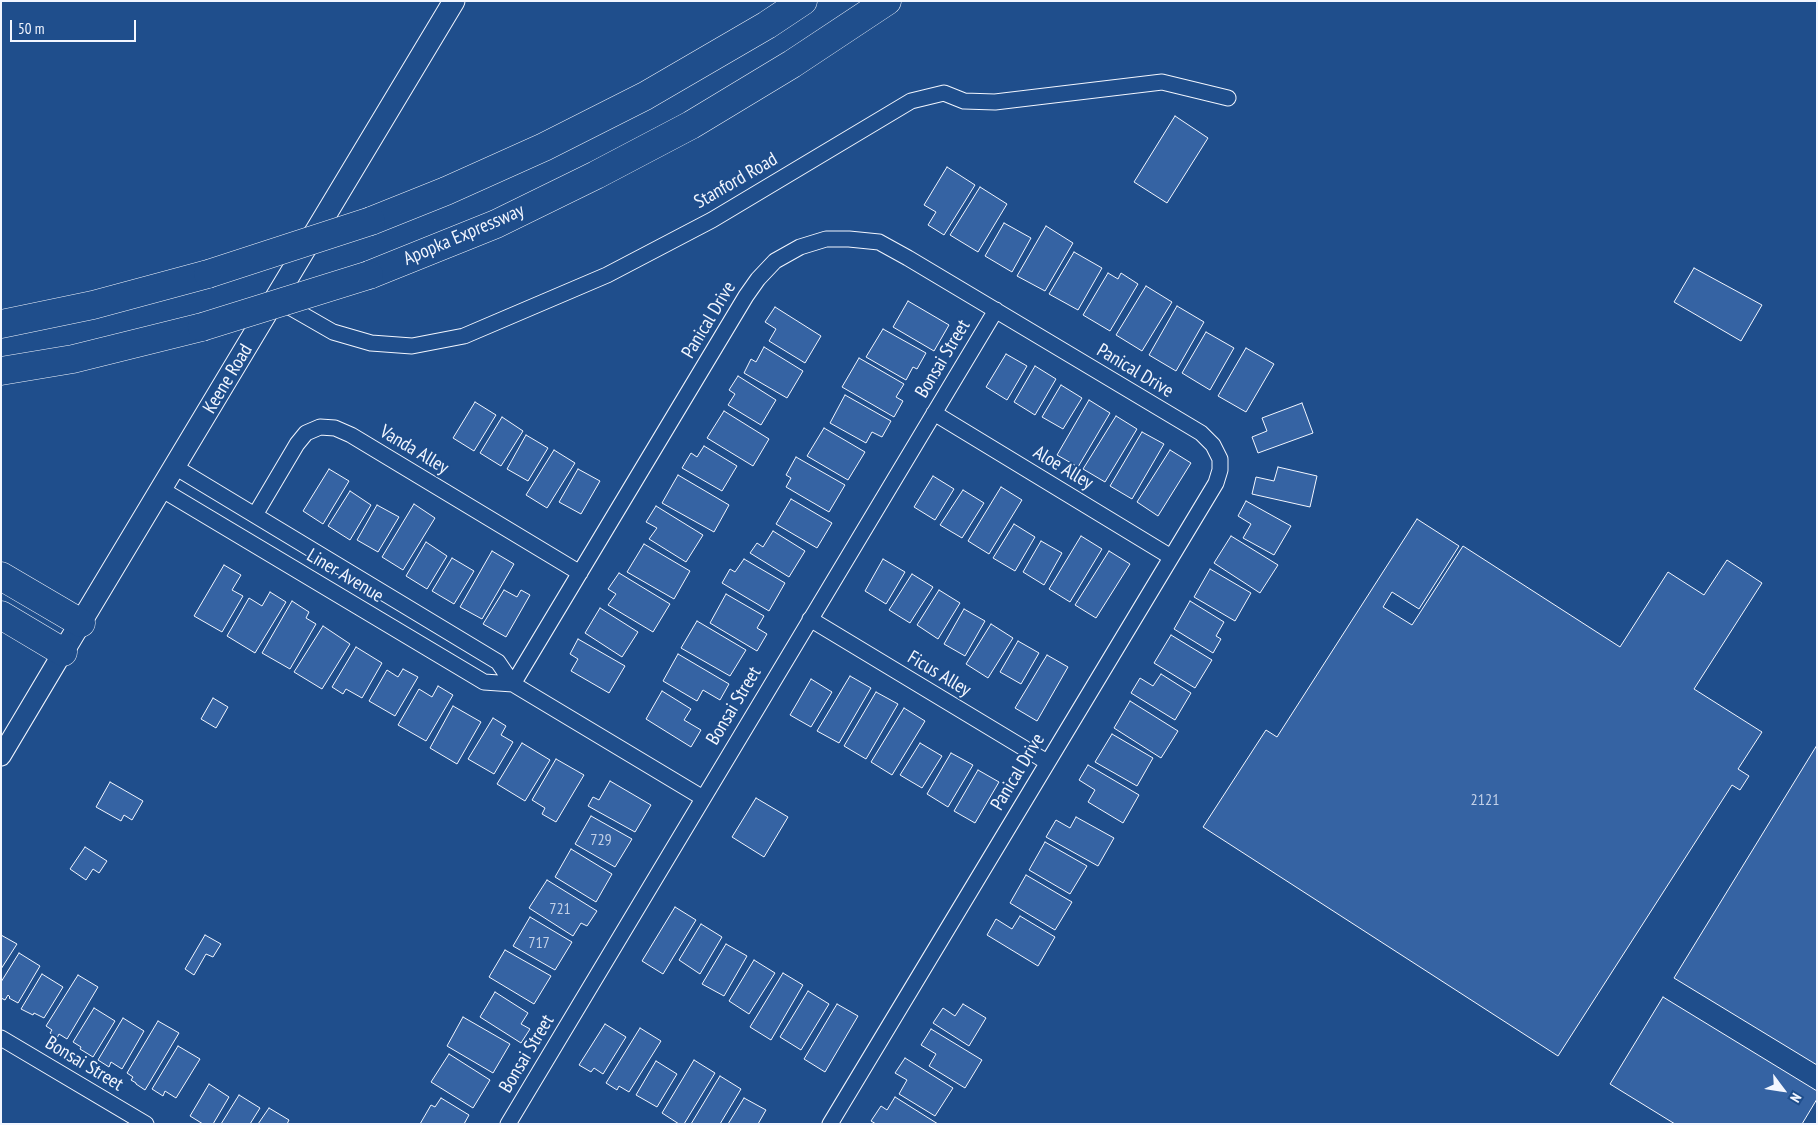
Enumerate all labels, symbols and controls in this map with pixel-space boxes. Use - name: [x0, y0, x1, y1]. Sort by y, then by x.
- scale bar: [12, 10, 139, 42]
- text: 50 m: [18, 19, 44, 38]
- street label: Stanford Road: [690, 148, 782, 214]
- street label: Apopka Expressway: [400, 199, 528, 271]
- street label: Panical Drive: [677, 278, 741, 362]
- street label: Bonsai Street: [911, 316, 975, 402]
- street label: Panical Drive: [1093, 339, 1177, 403]
- street label: Keene Road: [198, 340, 258, 418]
- street label: Vanda Alley: [375, 421, 453, 479]
- street label: Aloe Alley: [1029, 441, 1097, 495]
- street label: Liner Avenue: [302, 544, 388, 608]
- street label: Ficus Alley: [903, 646, 975, 702]
- street label: Bonsai Street: [702, 663, 766, 749]
- street label: Panical Drive: [986, 730, 1050, 814]
- house number: 2121: [1471, 790, 1499, 810]
- house number: 729: [590, 830, 612, 850]
- house number: 721: [549, 899, 571, 919]
- house number: 717: [528, 933, 550, 953]
- street label: Bonsai Street: [495, 1011, 559, 1097]
- street label: Bonsai Street: [41, 1032, 127, 1096]
- north arrow: [1758, 1065, 1808, 1115]
- text: N: [1786, 1090, 1806, 1106]

